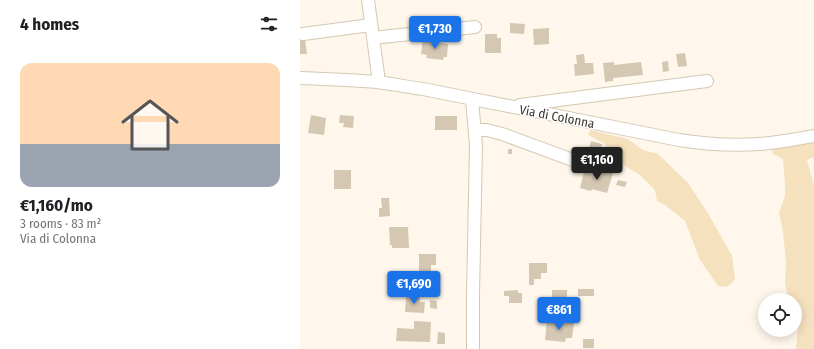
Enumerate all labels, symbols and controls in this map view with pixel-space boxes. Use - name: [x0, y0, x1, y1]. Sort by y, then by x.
- icon: filters: [258, 13, 280, 35]
- text: 4 homes: [20, 14, 79, 35]
- pin: €1,730: [402, 16, 468, 50]
- text: €1,730: [418, 21, 452, 36]
- icon: home: [114, 89, 186, 161]
- street label: Via di Colonna: [518, 102, 596, 131]
- pin: €1,160: [564, 147, 630, 181]
- text: €1,160: [580, 152, 614, 167]
- text: €1,160/mo: [20, 195, 93, 216]
- text: 3 rooms · 83 m²: [20, 216, 101, 231]
- text: Via di Colonna: [20, 231, 96, 246]
- pin: €1,690: [381, 271, 447, 305]
- text: €1,690: [396, 276, 432, 291]
- map controls: [758, 293, 802, 337]
- button: locate: [758, 293, 802, 337]
- pin: €861: [535, 297, 583, 331]
- text: €861: [546, 302, 572, 317]

